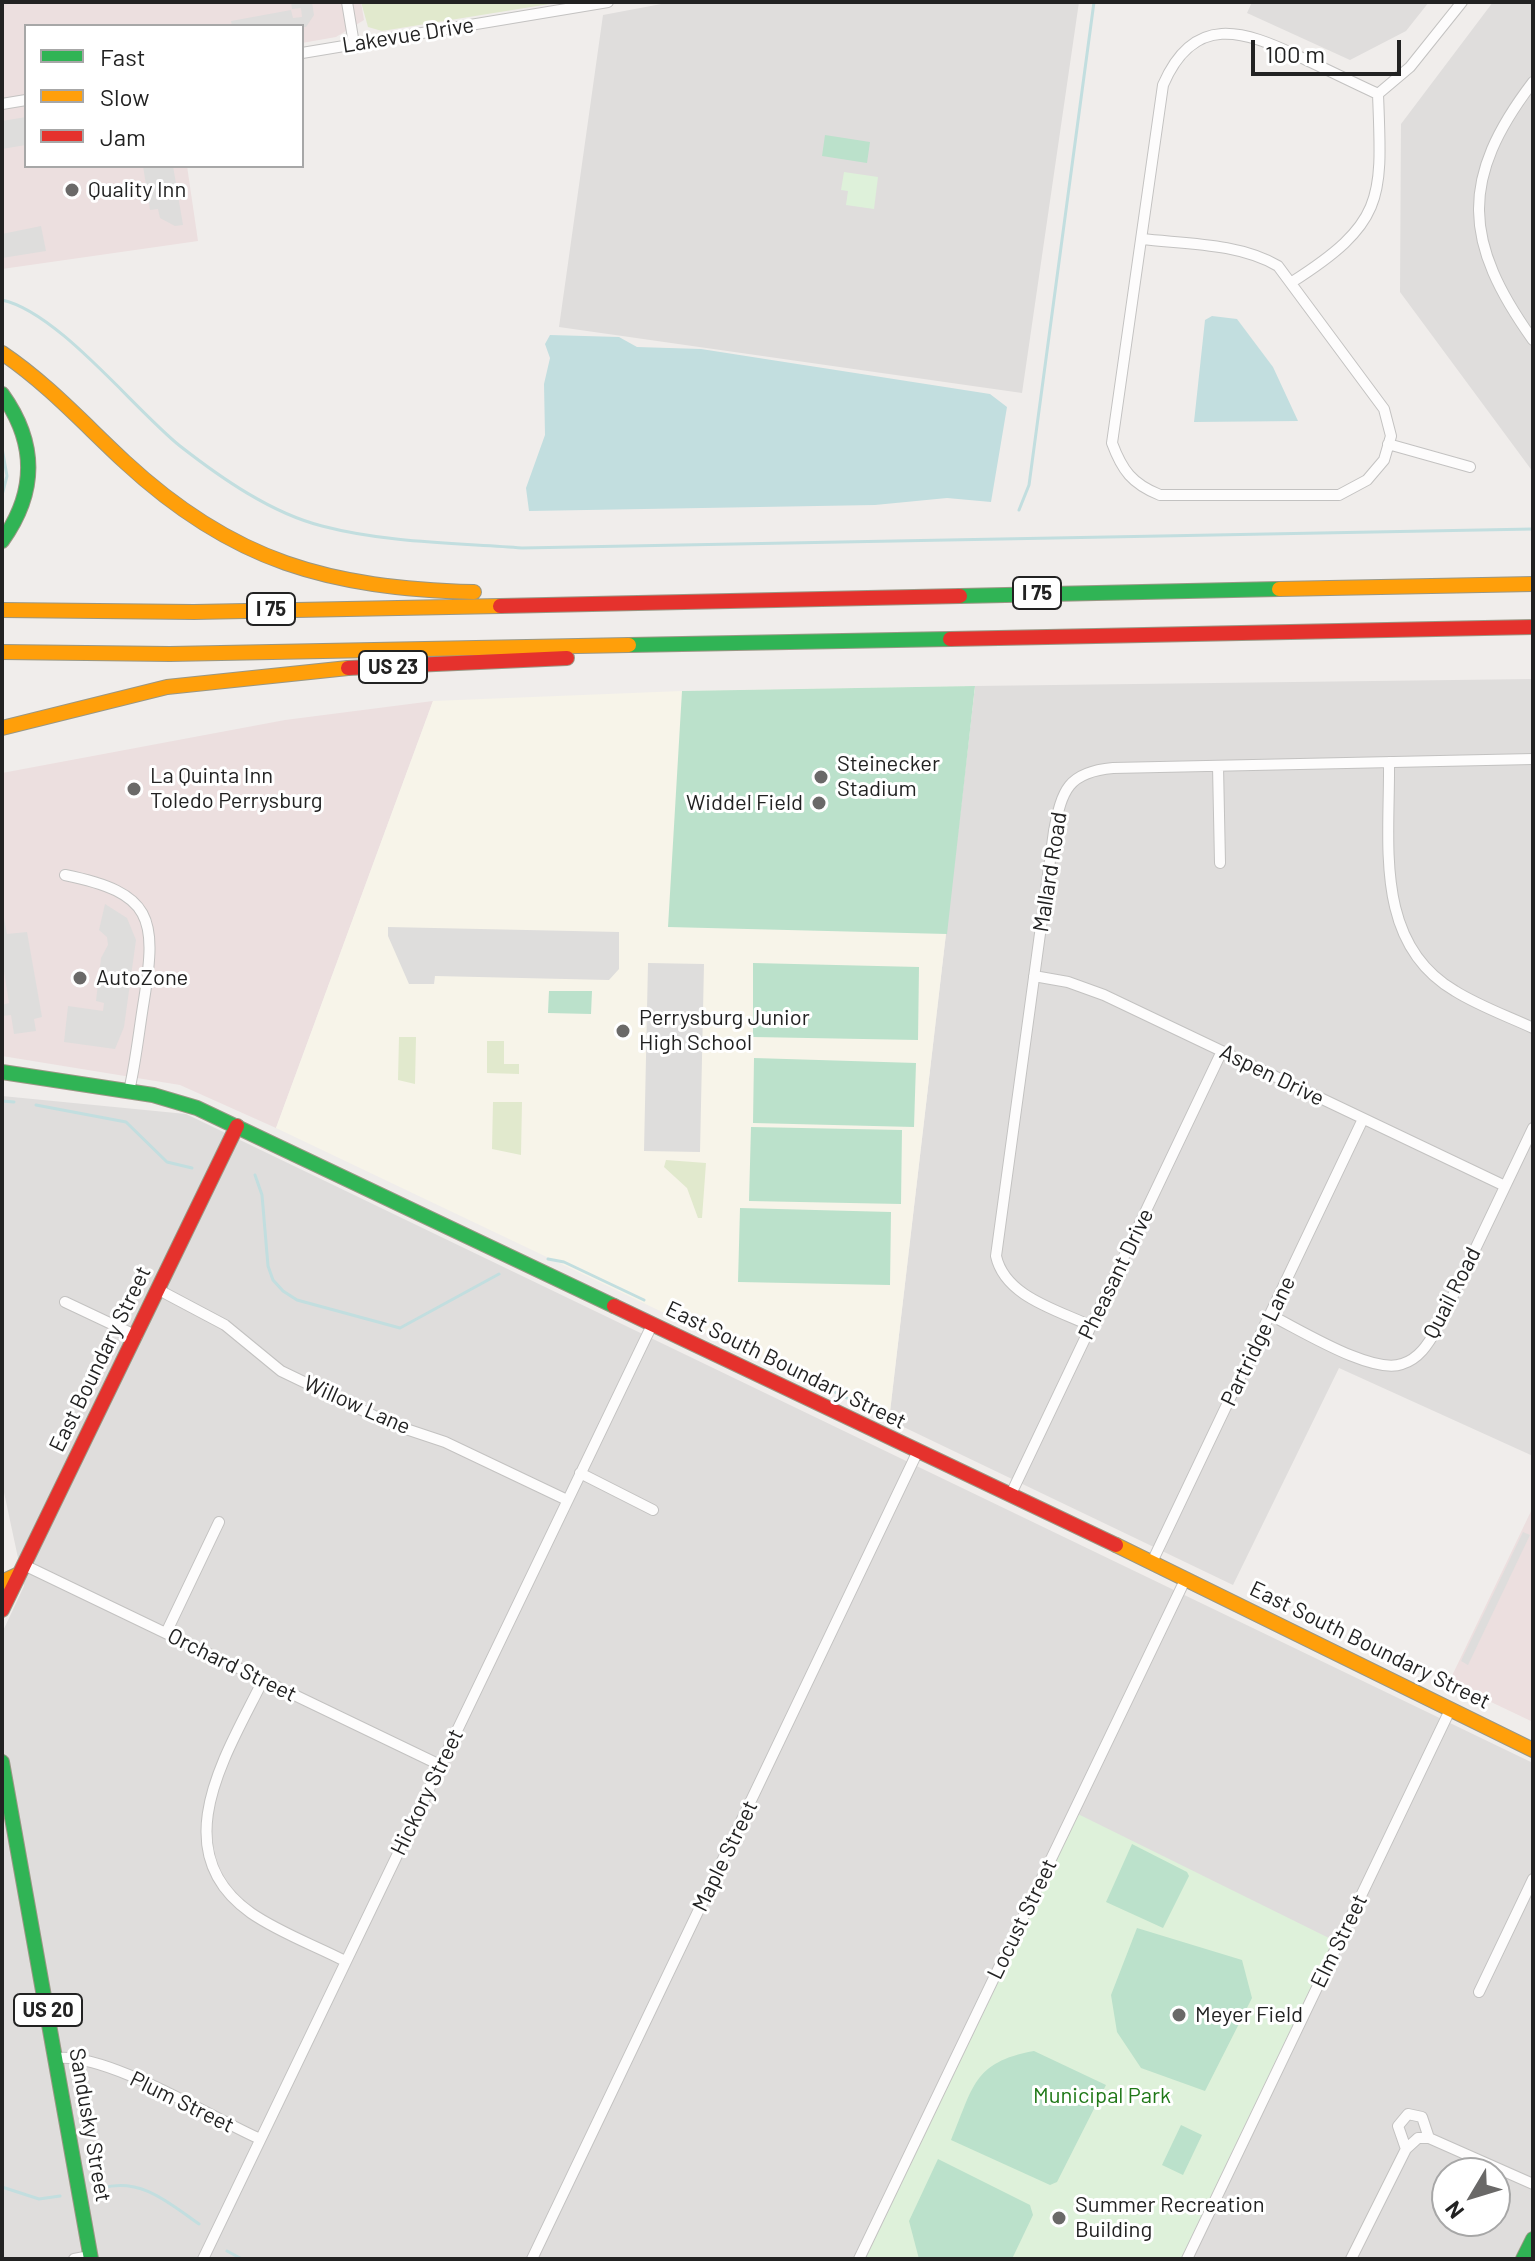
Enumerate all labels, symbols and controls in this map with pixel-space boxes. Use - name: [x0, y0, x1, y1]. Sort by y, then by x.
- street label: Lakevue Drive: [340, 12, 476, 58]
- legend: [24, 24, 304, 168]
- scale bar: [1255, 24, 1405, 74]
- text: 100 m: [1265, 39, 1325, 68]
- text: Fast: [100, 42, 145, 71]
- text: Slow: [100, 82, 149, 111]
- text: Jam: [100, 122, 146, 151]
- place label: Quality Inn: [88, 177, 186, 203]
- marker: Quality Inn: [63, 181, 81, 199]
- road number: I 75: [1013, 577, 1061, 609]
- road number: I 75: [247, 593, 295, 625]
- road number: US 23: [359, 651, 427, 683]
- place label: Steinecker Stadium: [837, 751, 940, 802]
- place label: La Quinta Inn Toledo Perrysburg: [150, 763, 323, 814]
- marker: Steinecker Stadium: [812, 768, 830, 786]
- marker: La Quinta Inn Toledo Perrysburg: [125, 780, 143, 798]
- place label: Widdel Field: [686, 790, 803, 816]
- marker: Widdel Field: [810, 794, 828, 812]
- street label: Mallard Road: [1027, 810, 1073, 934]
- place label: AutoZone: [96, 965, 188, 991]
- marker: AutoZone: [71, 969, 89, 987]
- place label: Perrysburg Junior High School: [639, 1005, 810, 1056]
- marker: Perrysburg Junior High School: [614, 1022, 632, 1040]
- street label: Aspen Drive: [1215, 1038, 1329, 1112]
- street label: Pheasant Drive: [1073, 1204, 1159, 1344]
- street label: Quail Road: [1418, 1243, 1486, 1343]
- street label: East Boundary Street: [44, 1262, 156, 1456]
- street label: Partridge Lane: [1215, 1272, 1301, 1410]
- street label: East South Boundary Street: [661, 1295, 911, 1435]
- street label: Willow Lane: [300, 1370, 414, 1440]
- street label: East South Boundary Street: [1245, 1575, 1495, 1715]
- street label: Orchard Street: [163, 1622, 301, 1708]
- street label: Hickory Street: [385, 1725, 469, 1859]
- street label: Maple Street: [687, 1796, 763, 1916]
- street label: Locust Street: [981, 1854, 1063, 1984]
- street label: Elm Street: [1305, 1890, 1373, 1992]
- road number: US 20: [14, 1994, 82, 2026]
- place label: Meyer Field: [1195, 2002, 1303, 2028]
- marker: Meyer Field: [1170, 2006, 1188, 2024]
- street label: Sandusky Street: [63, 2046, 117, 2204]
- street label: Plum Street: [126, 2065, 238, 2139]
- park label: Municipal Park: [1033, 2083, 1171, 2109]
- north arrow: [1431, 2157, 1511, 2237]
- place label: Summer Recreation Building: [1075, 2192, 1265, 2244]
- text: N: [1439, 2197, 1468, 2224]
- marker: Summer Recreation Building: [1050, 2209, 1068, 2227]

